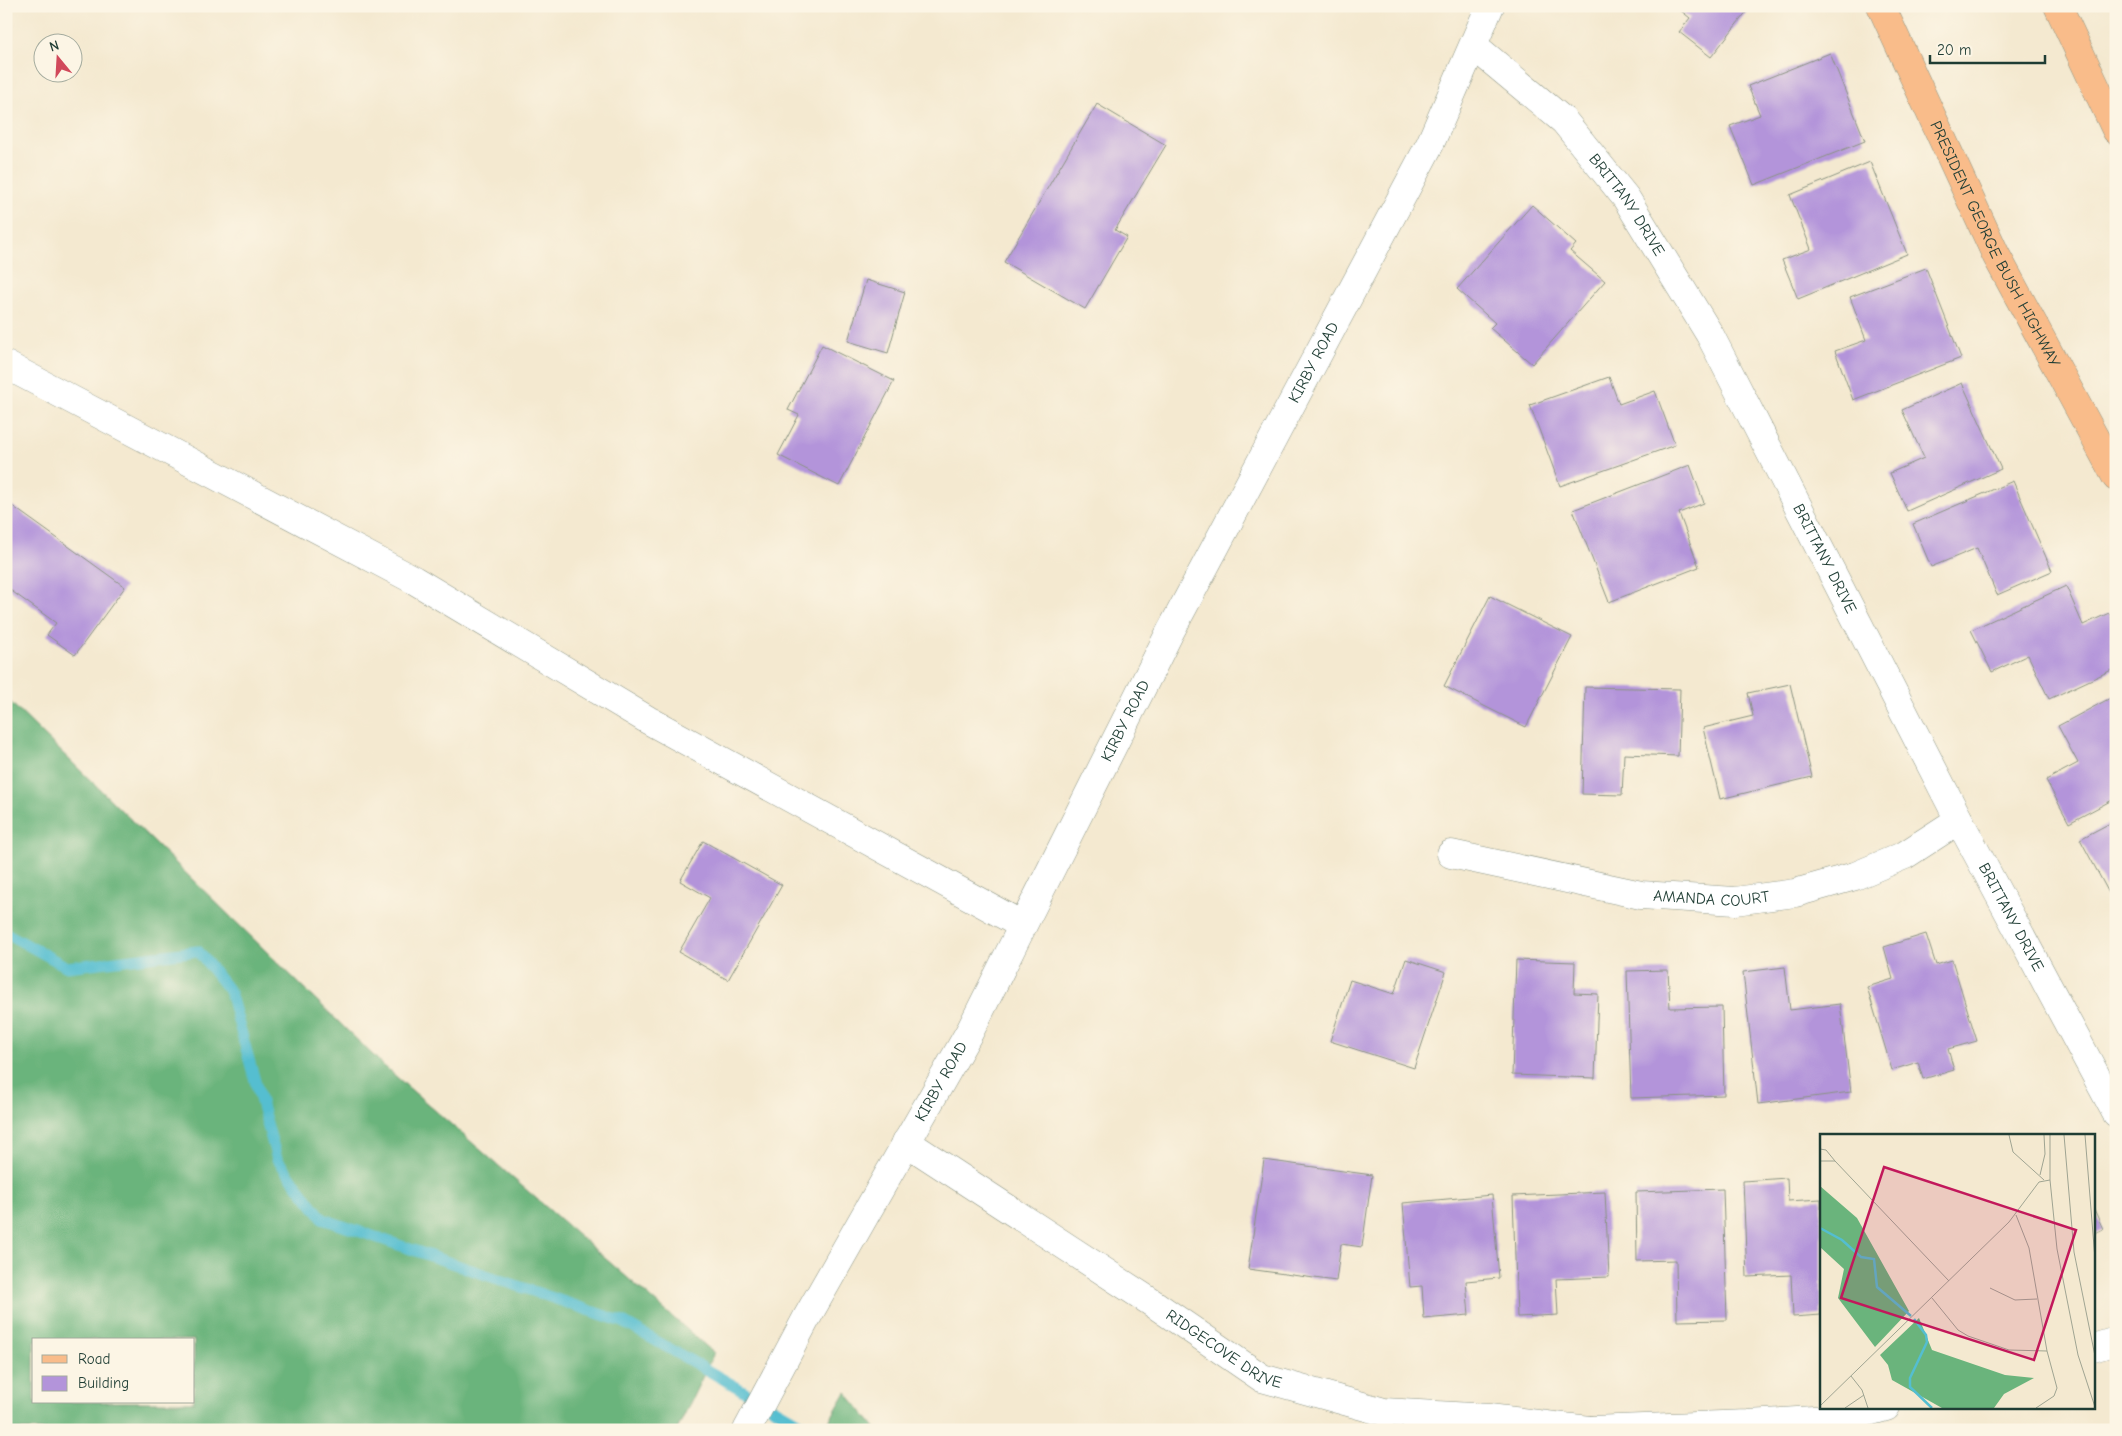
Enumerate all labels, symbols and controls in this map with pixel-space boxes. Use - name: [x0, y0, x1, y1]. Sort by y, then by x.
- north arrow: [32, 32, 82, 82]
- scale bar: [1930, 32, 2044, 64]
- text: N: [47, 37, 61, 56]
- text: 20 m: [1937, 41, 1971, 59]
- street label: PRESIDENT GEORGE BUSH HIGHWAY: [1926, 118, 2064, 371]
- street label: BRITTANY DRIVE: [1585, 150, 1668, 259]
- street label: KIRBY ROAD: [1285, 319, 1343, 406]
- street label: BRITTANY DRIVE: [1789, 501, 1860, 616]
- street label: KIRBY ROAD: [1097, 677, 1153, 765]
- street label: BRITTANY DRIVE: [1975, 860, 2047, 975]
- street label: AMANDA COURT: [1653, 887, 1771, 911]
- street label: KIRBY ROAD: [911, 1038, 971, 1125]
- inset map: [1820, 1134, 2094, 1408]
- street label: RIDGECOVE DRIVE: [1163, 1306, 1284, 1392]
- legend: [32, 1338, 195, 1404]
- text: Road: [78, 1350, 110, 1368]
- text: Building: [78, 1374, 129, 1392]

